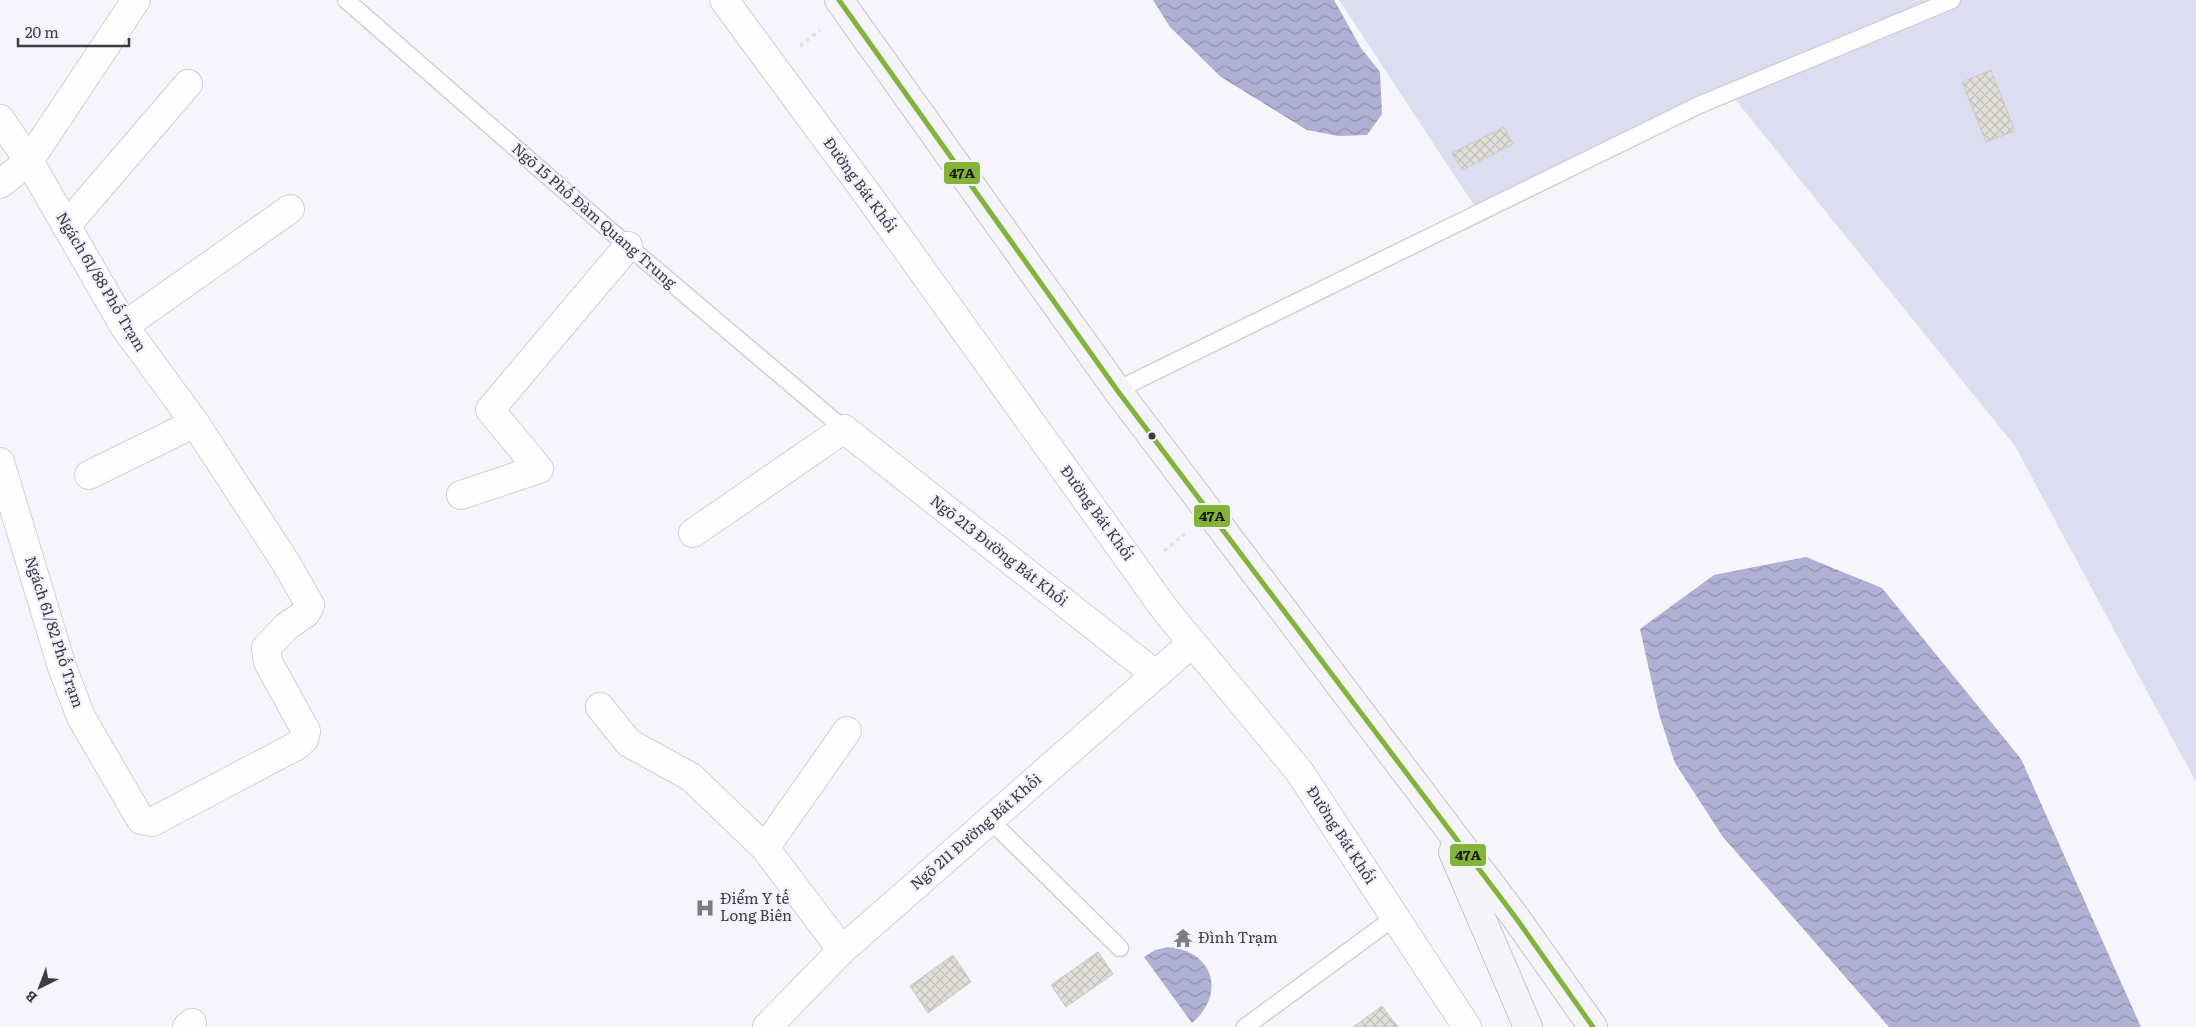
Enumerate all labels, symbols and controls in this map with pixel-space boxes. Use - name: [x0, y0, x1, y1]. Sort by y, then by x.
- scale bar: [18, 15, 129, 47]
- text: 20 m: [25, 20, 59, 43]
- street label: Đường Bát Khối: [819, 132, 904, 237]
- street label: Ngõ 15 Phố Đàm Quang Trung: [508, 137, 683, 293]
- line badge: 47A: [943, 161, 981, 185]
- text: 47A: [949, 162, 975, 182]
- street label: Ngách 61/88 Phố Trạm: [51, 207, 153, 356]
- unlabelled marker: [1147, 431, 1157, 441]
- street label: Đường Bát Khối: [1056, 460, 1141, 565]
- street label: Ngõ 213 Đường Bát Khối: [926, 488, 1074, 611]
- line badge: 47A: [1193, 504, 1231, 528]
- text: 47A: [1199, 505, 1225, 525]
- street label: Ngách 61/82 Phố Trạm: [20, 553, 91, 711]
- street label: Ngõ 211 Đường Bát Khối: [904, 767, 1046, 895]
- street label: Đường Bát Khối: [1302, 780, 1383, 888]
- line badge: 47A: [1449, 843, 1487, 867]
- text: 47A: [1455, 844, 1481, 864]
- place label: Điểm Y tế Long Biên: [720, 886, 792, 926]
- hospital icon: Điểm Y tế Long Biên: [694, 897, 716, 919]
- place label: Đình Trạm: [1198, 925, 1278, 948]
- temple icon: Đình Trạm: [1172, 927, 1194, 949]
- north arrow: [15, 962, 65, 1012]
- text: B: [20, 987, 41, 1008]

